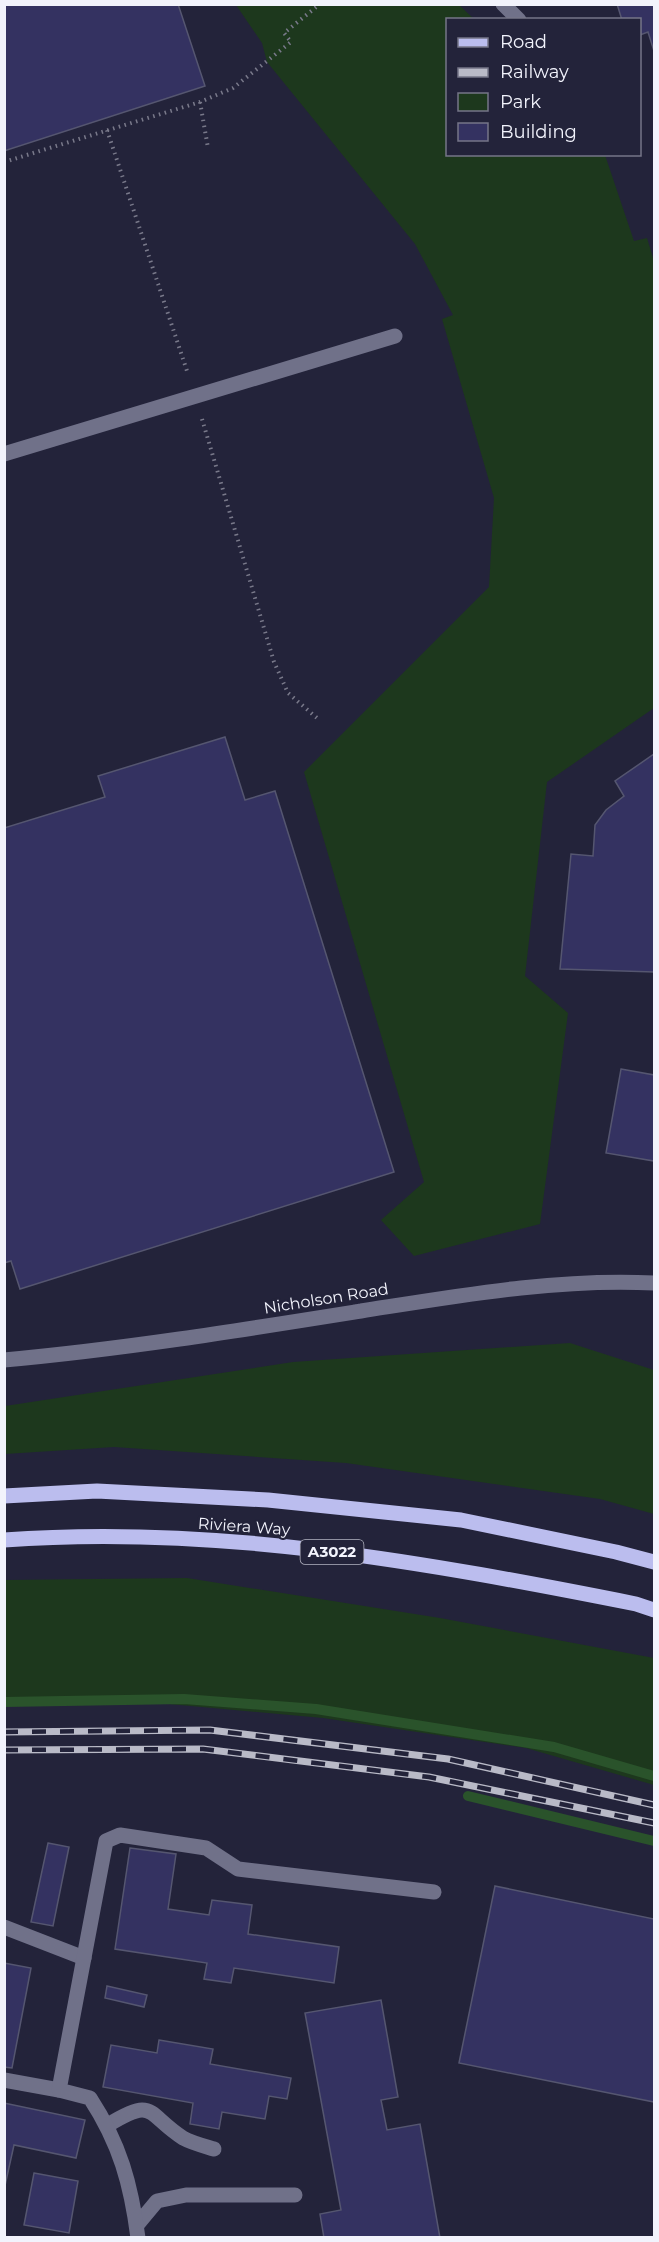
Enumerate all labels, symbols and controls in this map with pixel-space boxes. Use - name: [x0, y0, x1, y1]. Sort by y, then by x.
- legend: [446, 18, 641, 156]
- text: Road: [500, 31, 547, 53]
- text: Railway: [500, 61, 569, 83]
- text: Park: [500, 91, 541, 113]
- text: Building: [500, 121, 577, 143]
- street label: Nicholson Road: [262, 1279, 390, 1318]
- street label: Riviera Way: [197, 1514, 291, 1539]
- road number: A3022: [300, 1540, 364, 1564]

